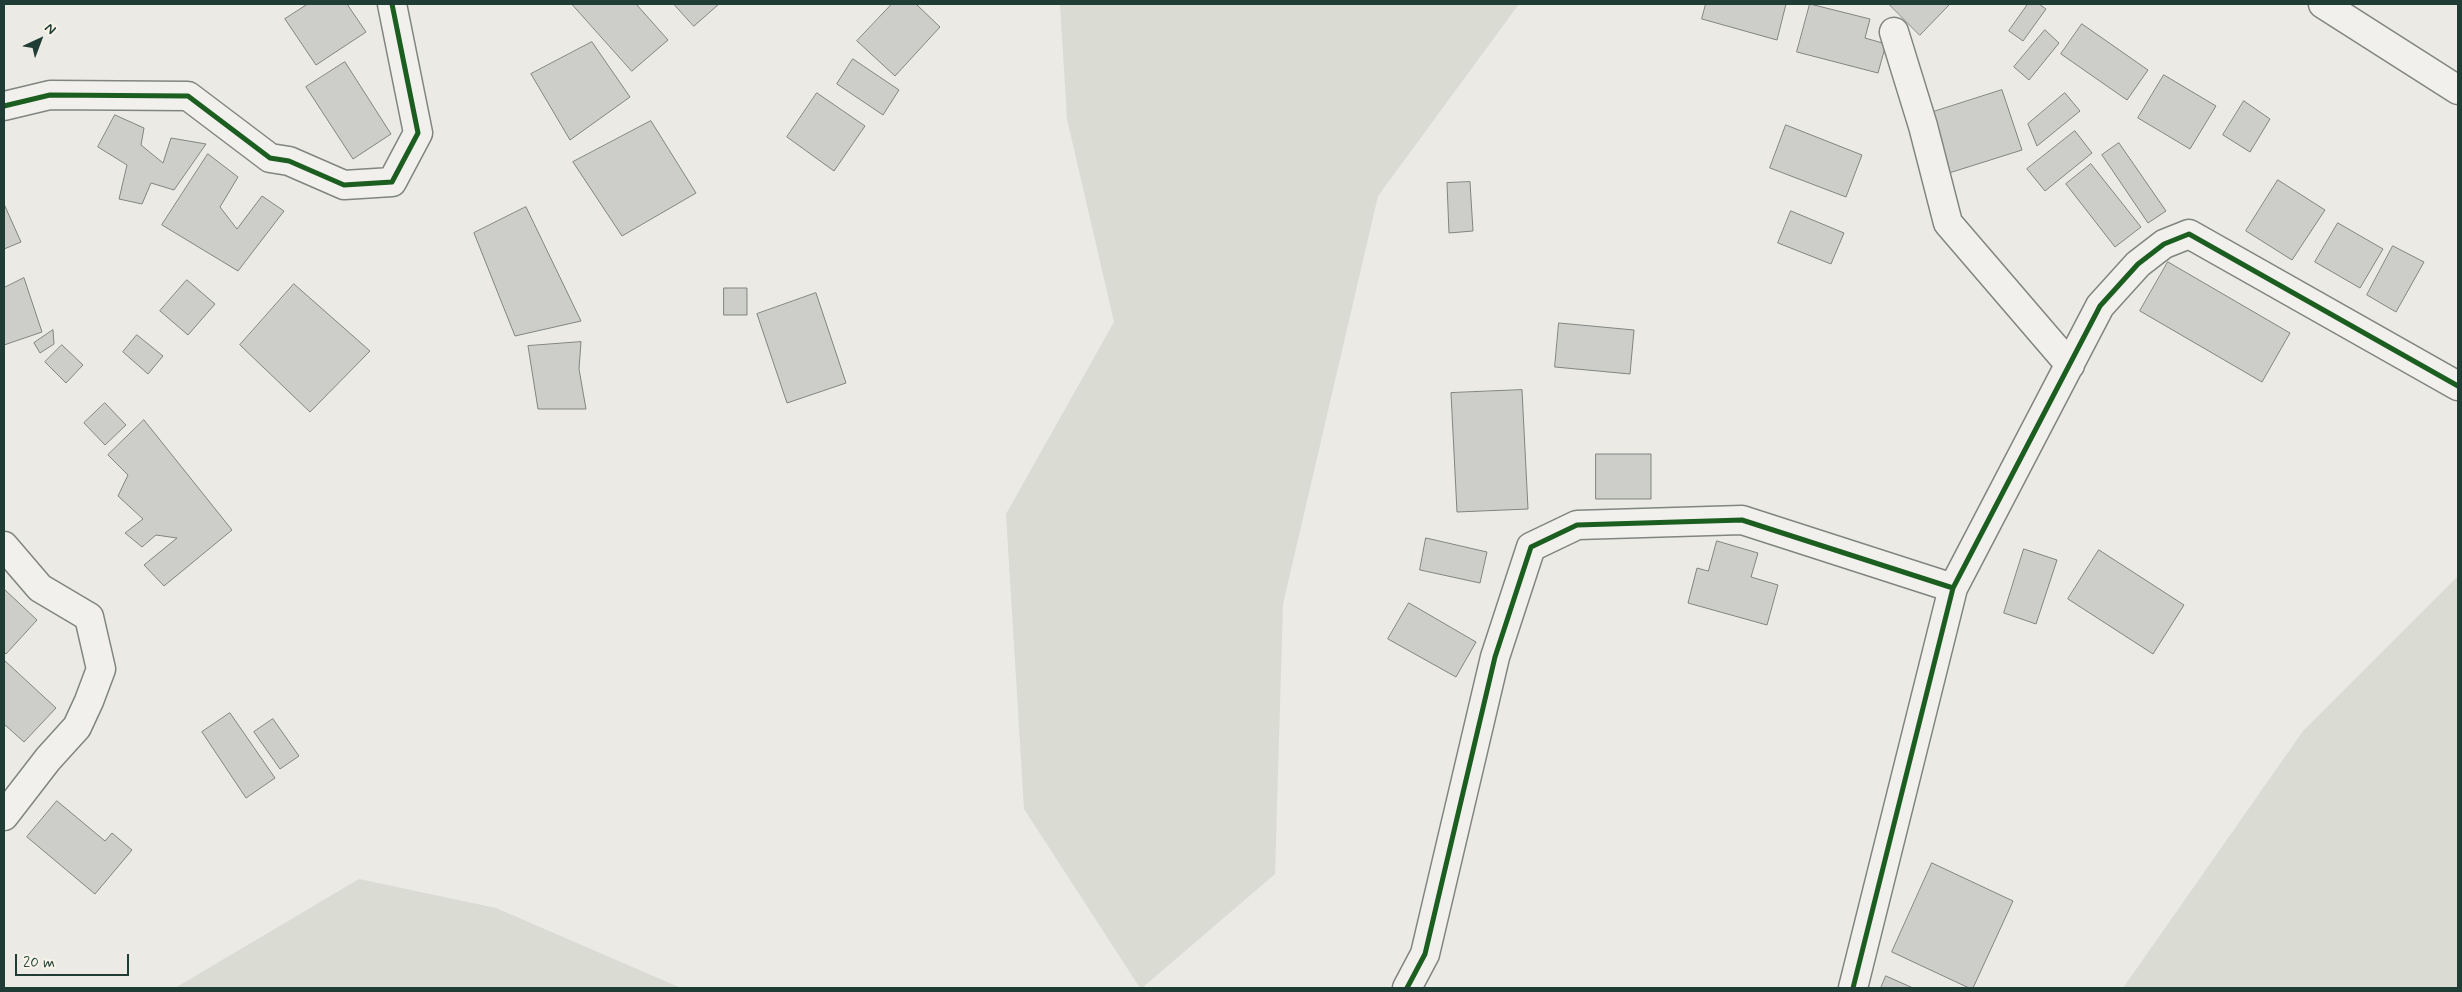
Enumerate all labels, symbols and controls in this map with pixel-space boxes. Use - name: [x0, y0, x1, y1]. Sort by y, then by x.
- north arrow: [15, 15, 65, 65]
- text: N: [41, 19, 60, 39]
- scale bar: [18, 944, 131, 976]
- text: 20 m: [23, 953, 55, 973]

